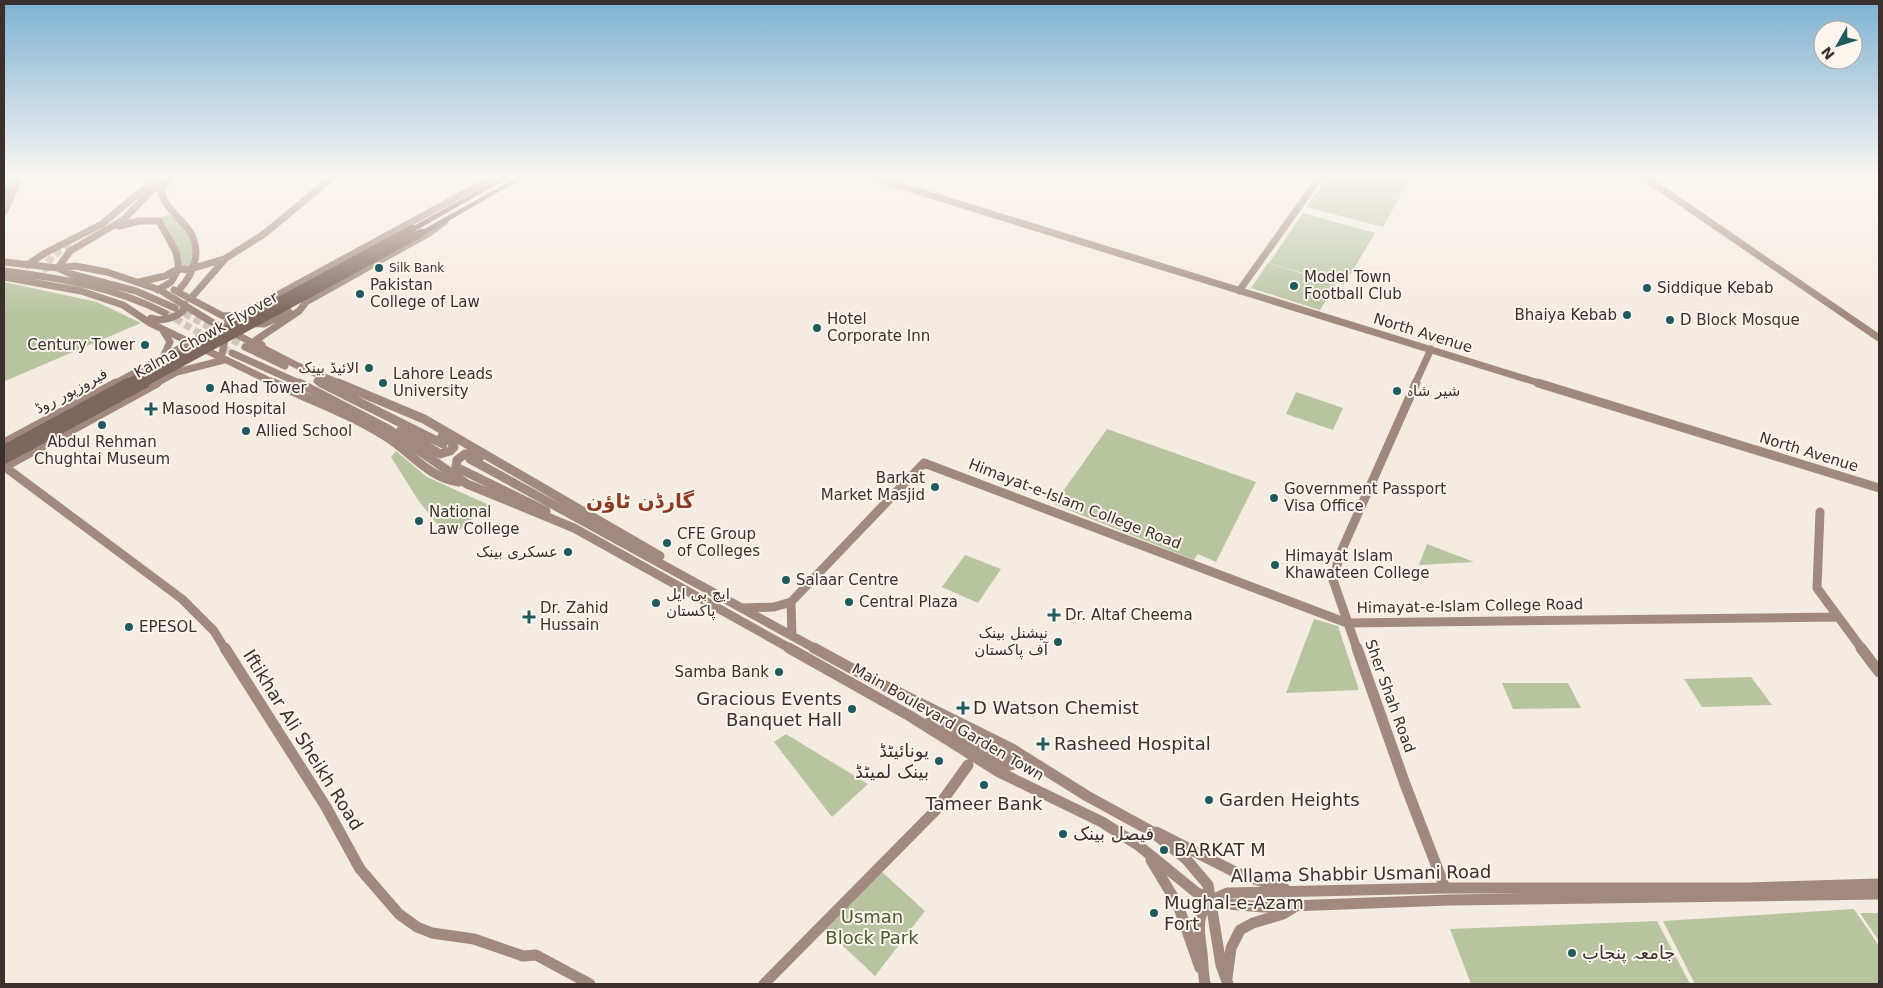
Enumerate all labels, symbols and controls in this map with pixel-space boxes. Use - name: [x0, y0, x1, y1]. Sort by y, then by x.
- north arrow: [1813, 20, 1863, 70]
- text: N: [1818, 44, 1838, 63]
- place label: Silk Bank: [389, 261, 444, 275]
- marker: Silk Bank: [373, 262, 385, 274]
- place label: Model Town Football Club: [1304, 268, 1402, 303]
- place label: Pakistan College of Law: [370, 276, 480, 311]
- place label: Siddique Kebab: [1657, 279, 1773, 297]
- marker: Model Town Football Club: [1288, 280, 1300, 292]
- marker: Siddique Kebab: [1641, 282, 1653, 294]
- street label: Kalma Chowk Flyover: [131, 288, 282, 382]
- marker: Pakistan College of Law: [354, 288, 366, 300]
- place label: Bhaiya Kebab: [1514, 306, 1617, 324]
- street label: North Avenue: [1371, 309, 1475, 357]
- marker: Bhaiya Kebab: [1621, 309, 1633, 321]
- place label: Hotel Corporate Inn: [827, 310, 930, 345]
- place label: D Block Mosque: [1680, 311, 1800, 329]
- marker: D Block Mosque: [1664, 314, 1676, 326]
- marker: Hotel Corporate Inn: [811, 322, 823, 334]
- place label: Century Tower: [27, 336, 136, 354]
- marker: Century Tower: [139, 339, 151, 351]
- place label: الائیڈ بینک: [298, 359, 359, 377]
- marker: الائیڈ بینک: [363, 362, 375, 374]
- street label: فیروزپور روڈ: [32, 364, 111, 419]
- place label: Lahore Leads University: [393, 365, 493, 400]
- marker: Lahore Leads University: [377, 377, 389, 389]
- place label: Ahad Tower: [220, 379, 308, 397]
- marker: Ahad Tower: [204, 382, 216, 394]
- place label: شیر شاہ: [1407, 382, 1460, 400]
- marker: شیر شاہ: [1391, 385, 1403, 397]
- place label: Masood Hospital: [162, 400, 286, 418]
- marker: Masood Hospital: [144, 402, 158, 416]
- marker: Abdul Rehman Chughtai Museum: [96, 419, 108, 431]
- place label: Allied School: [256, 422, 352, 440]
- marker: Allied School: [240, 425, 252, 437]
- street label: North Avenue: [1757, 428, 1861, 476]
- place label: Abdul Rehman Chughtai Museum: [34, 433, 170, 468]
- street label: Himayat-e-Islam College Road: [966, 455, 1184, 553]
- place label: Barkat Market Masjid: [821, 469, 925, 504]
- place label: Government Passport Visa Office: [1284, 480, 1446, 515]
- marker: Barkat Market Masjid: [929, 481, 941, 493]
- district label: گارڈن ٹاؤن: [586, 489, 694, 513]
- marker: Government Passport Visa Office: [1268, 492, 1280, 504]
- place label: National Law College: [429, 503, 520, 538]
- marker: National Law College: [413, 515, 425, 527]
- place label: CFE Group of Colleges: [677, 525, 760, 560]
- marker: CFE Group of Colleges: [661, 537, 673, 549]
- place label: عسکری بینک: [476, 543, 558, 561]
- marker: عسکری بینک: [562, 546, 574, 558]
- place label: Himayat Islam Khawateen College: [1285, 547, 1430, 582]
- marker: Himayat Islam Khawateen College: [1269, 559, 1281, 571]
- place label: Salaar Centre: [796, 571, 898, 589]
- marker: Salaar Centre: [780, 574, 792, 586]
- place label: ایچ بی ایل پاکستان: [666, 585, 730, 621]
- place label: Central Plaza: [859, 593, 958, 611]
- street label: Himayat-e-Islam College Road: [1357, 595, 1583, 617]
- marker: Central Plaza: [843, 596, 855, 608]
- marker: ایچ بی ایل پاکستان: [650, 597, 662, 609]
- place label: Dr. Zahid Hussain: [540, 599, 609, 634]
- place label: Dr. Altaf Cheema: [1065, 606, 1193, 624]
- marker: Dr. Altaf Cheema: [1047, 608, 1061, 622]
- marker: Dr. Zahid Hussain: [522, 610, 536, 624]
- place label: EPESOL: [139, 618, 197, 636]
- marker: EPESOL: [123, 621, 135, 633]
- place label: نیشنل بینک آف پاکستان: [974, 624, 1049, 660]
- marker: نیشنل بینک آف پاکستان: [1052, 636, 1064, 648]
- street label: Sher Shah Road: [1361, 637, 1419, 755]
- street label: Iftikhar Ali Sheikh Road: [239, 646, 368, 834]
- street label: Main Boulevard Garden Town: [849, 660, 1047, 784]
- place label: Samba Bank: [675, 663, 769, 681]
- marker: Samba Bank: [773, 666, 785, 678]
- place label: Gracious Events Banquet Hall: [696, 688, 842, 730]
- place label: D Watson Chemist: [973, 697, 1139, 718]
- marker: D Watson Chemist: [957, 702, 969, 714]
- marker: Gracious Events Banquet Hall: [846, 703, 858, 715]
- place label: Rasheed Hospital: [1054, 733, 1211, 754]
- marker: Rasheed Hospital: [1036, 737, 1050, 751]
- place label: یونائیٹڈ بینک لمیٹڈ: [855, 740, 929, 782]
- marker: یونائیٹڈ بینک لمیٹڈ: [933, 755, 945, 767]
- marker: Tameer Bank: [978, 779, 990, 791]
- place label: Garden Heights: [1219, 789, 1360, 810]
- place label: Tameer Bank: [924, 793, 1043, 814]
- marker: Garden Heights: [1203, 794, 1215, 806]
- place label: فیصل بینک: [1073, 823, 1154, 844]
- marker: فیصل بینک: [1057, 828, 1069, 840]
- place label: BARKAT M: [1174, 839, 1266, 860]
- marker: BARKAT M: [1158, 844, 1170, 856]
- street label: Allama Shabbir Usmani Road: [1230, 861, 1492, 886]
- place label: Mughal-e-Azam Fort: [1164, 892, 1304, 934]
- park label: Usman Block Park: [825, 906, 919, 948]
- marker: Mughal-e-Azam Fort: [1148, 907, 1160, 919]
- place label: جامعہ پنجاب: [1582, 942, 1676, 964]
- marker: جامعہ پنجاب: [1566, 947, 1578, 959]

